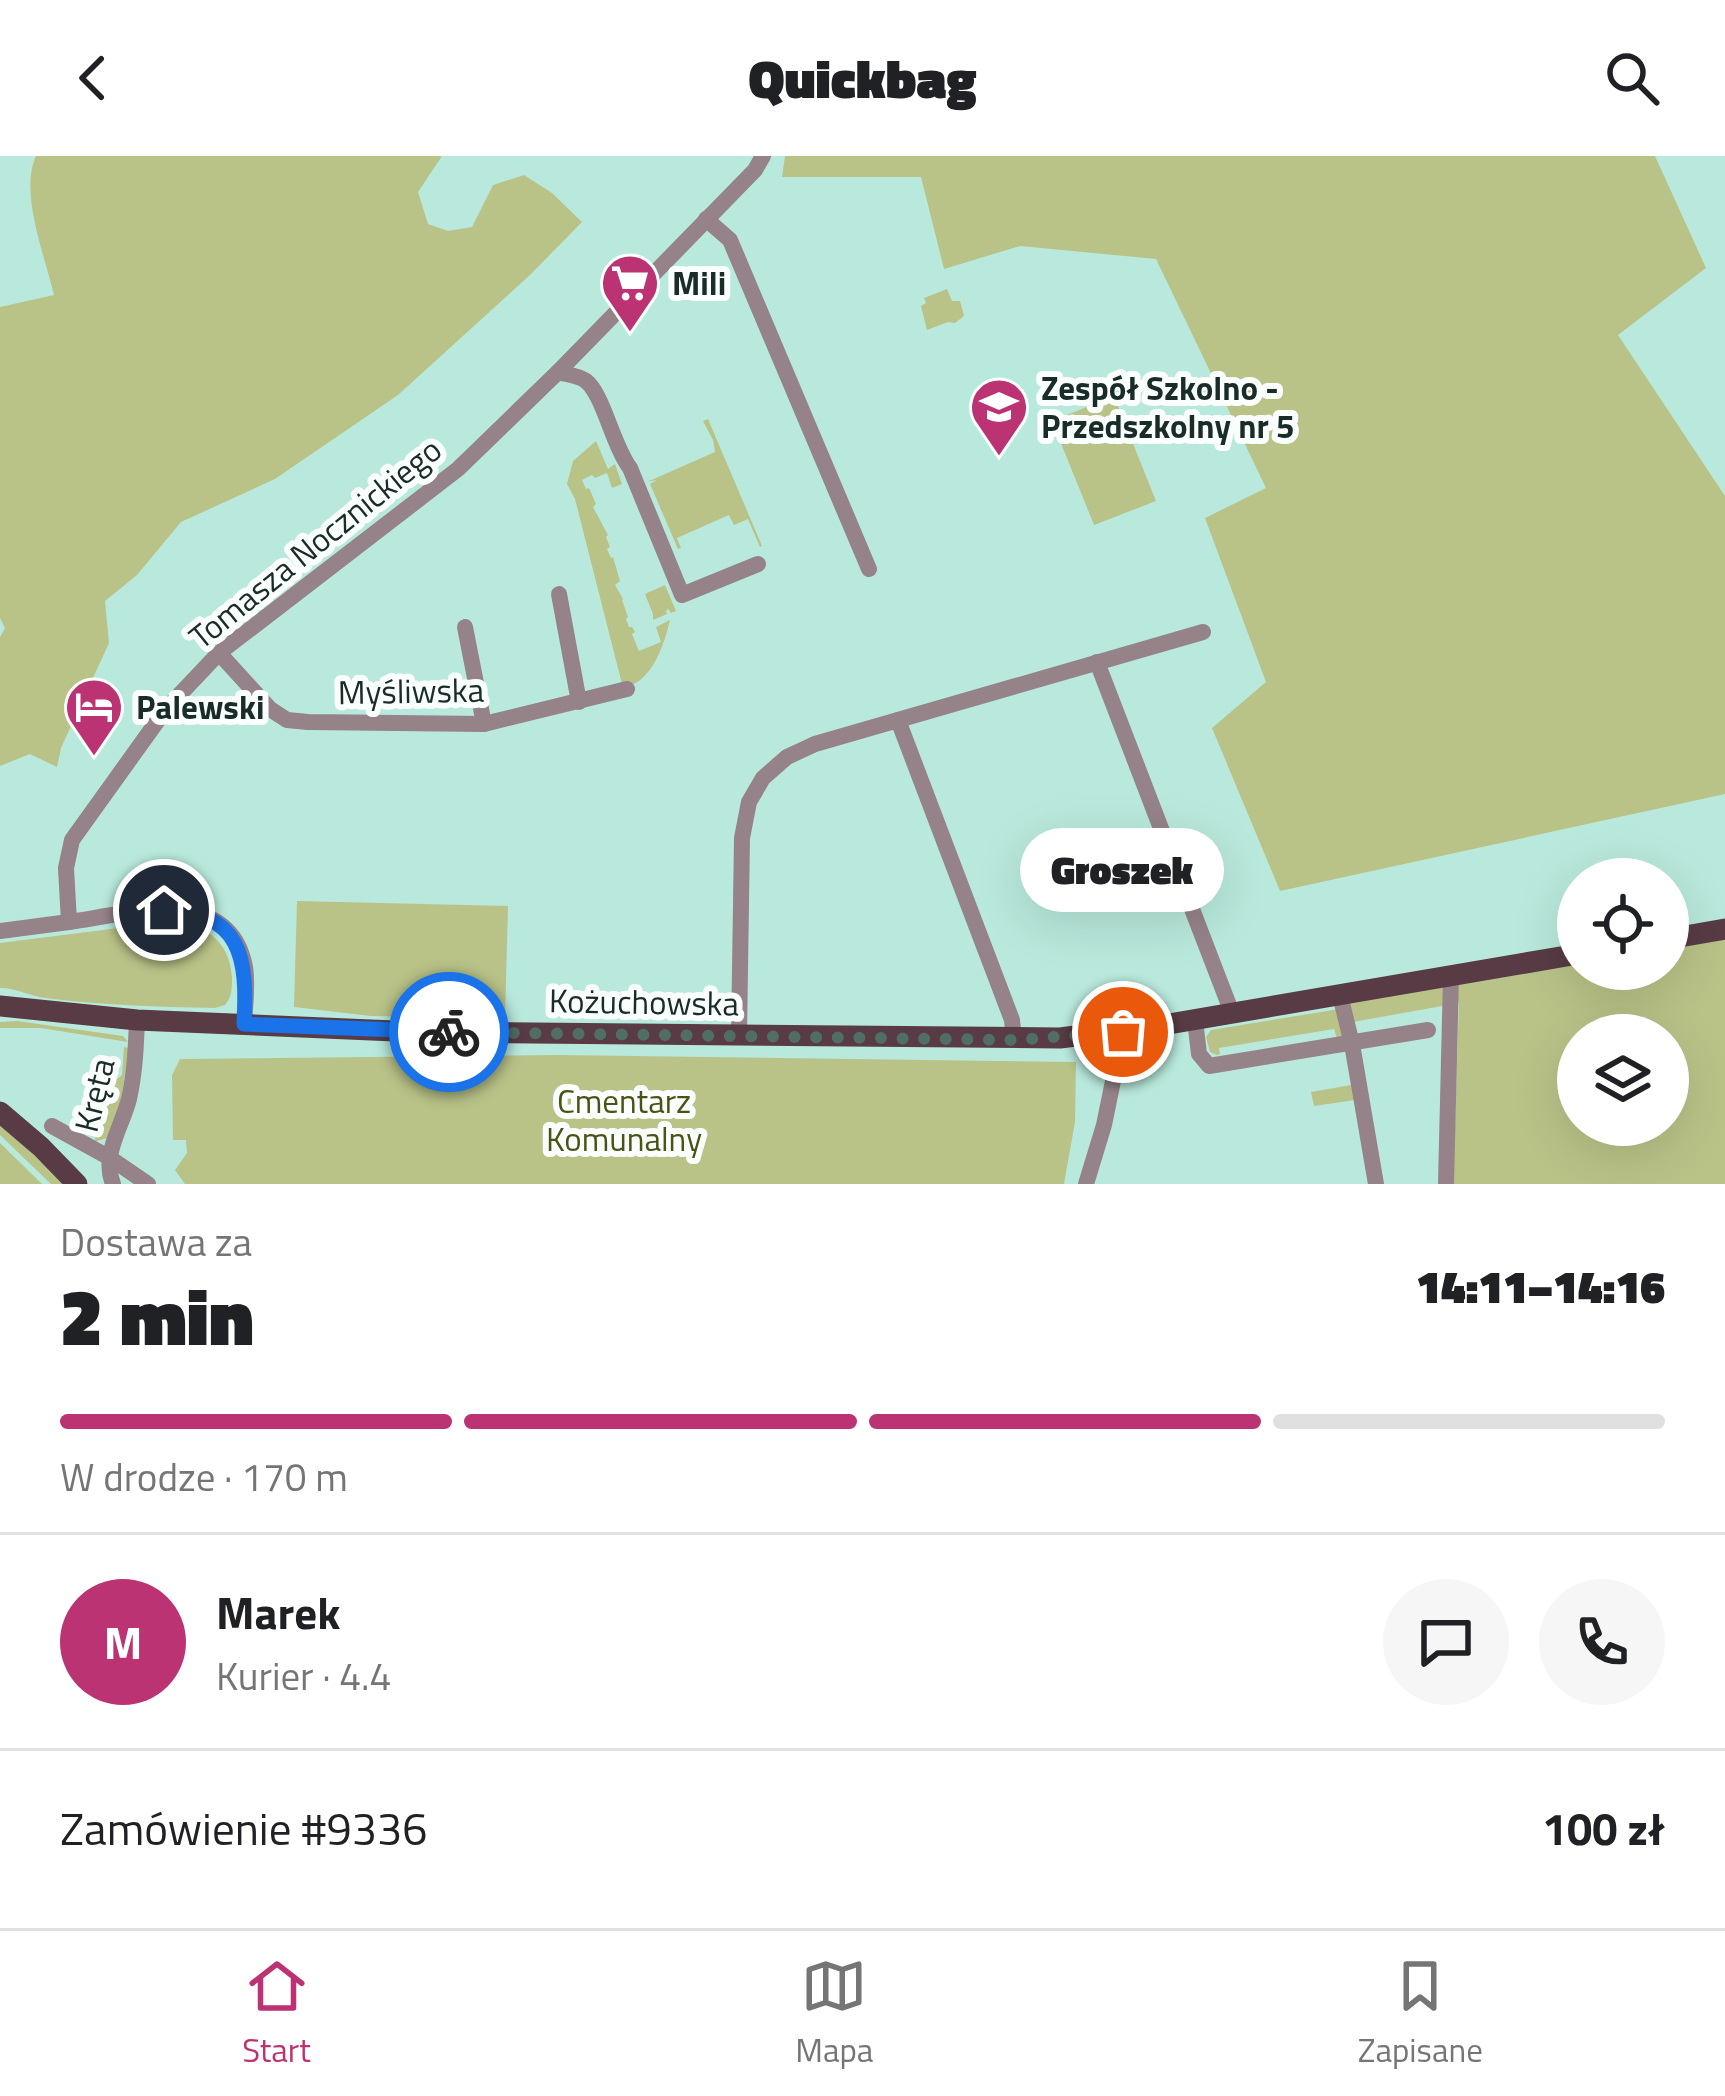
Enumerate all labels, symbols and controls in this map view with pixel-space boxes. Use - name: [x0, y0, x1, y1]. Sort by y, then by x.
- text: Quickbag: [748, 37, 977, 119]
- icon: back: [60, 45, 126, 111]
- icon: search: [1599, 45, 1665, 111]
- supermarket icon: Mili: [599, 252, 661, 334]
- place label: Mili: [672, 258, 726, 308]
- place label: Zespół Szkolno - Przedszkolny nr 5: [1041, 363, 1294, 451]
- school or university icon: Zespół Szkolno - Przedszkolny nr 5: [968, 376, 1030, 458]
- street label: Tomasza Nocznickiego: [178, 425, 452, 661]
- street label: Myśliwska: [337, 665, 485, 717]
- hotel icon: Palewski: [63, 676, 125, 758]
- place label: Palewski: [136, 682, 264, 732]
- callout: Groszek: [1021, 828, 1225, 912]
- text: Groszek: [1051, 840, 1193, 899]
- map controls: [1557, 858, 1689, 1146]
- button: locate: [1557, 858, 1689, 990]
- pin: [113, 859, 215, 961]
- icon: home: [131, 877, 197, 943]
- courier: [389, 972, 509, 1092]
- street label: Kożuchowska: [549, 975, 739, 1029]
- pin: [1072, 981, 1174, 1083]
- icon: bike: [416, 999, 482, 1065]
- icon: bag: [1090, 999, 1156, 1065]
- button: layers: [1557, 1014, 1689, 1146]
- street label: Kręta: [61, 1053, 127, 1137]
- park label: Cmentarz Komunalny: [546, 1076, 702, 1164]
- text: Dostawa za: [60, 1212, 252, 1271]
- text: 14:11–14:16: [1416, 1252, 1665, 1320]
- text: 2 min: [60, 1257, 254, 1375]
- text: W drodze · 170 m: [60, 1447, 348, 1506]
- text: Marek: [216, 1578, 340, 1646]
- button: chat: [1383, 1579, 1509, 1705]
- button: phone: [1539, 1579, 1665, 1705]
- text: M: [104, 1608, 142, 1676]
- text: Kurier · 4.4: [216, 1646, 391, 1705]
- text: Zamówienie #9336: [60, 1794, 427, 1862]
- text: 100 zł: [1542, 1794, 1665, 1862]
- tab: Start: [242, 1953, 311, 2075]
- tab: Mapa: [795, 1953, 873, 2075]
- tab: Zapisane: [1358, 1953, 1483, 2075]

